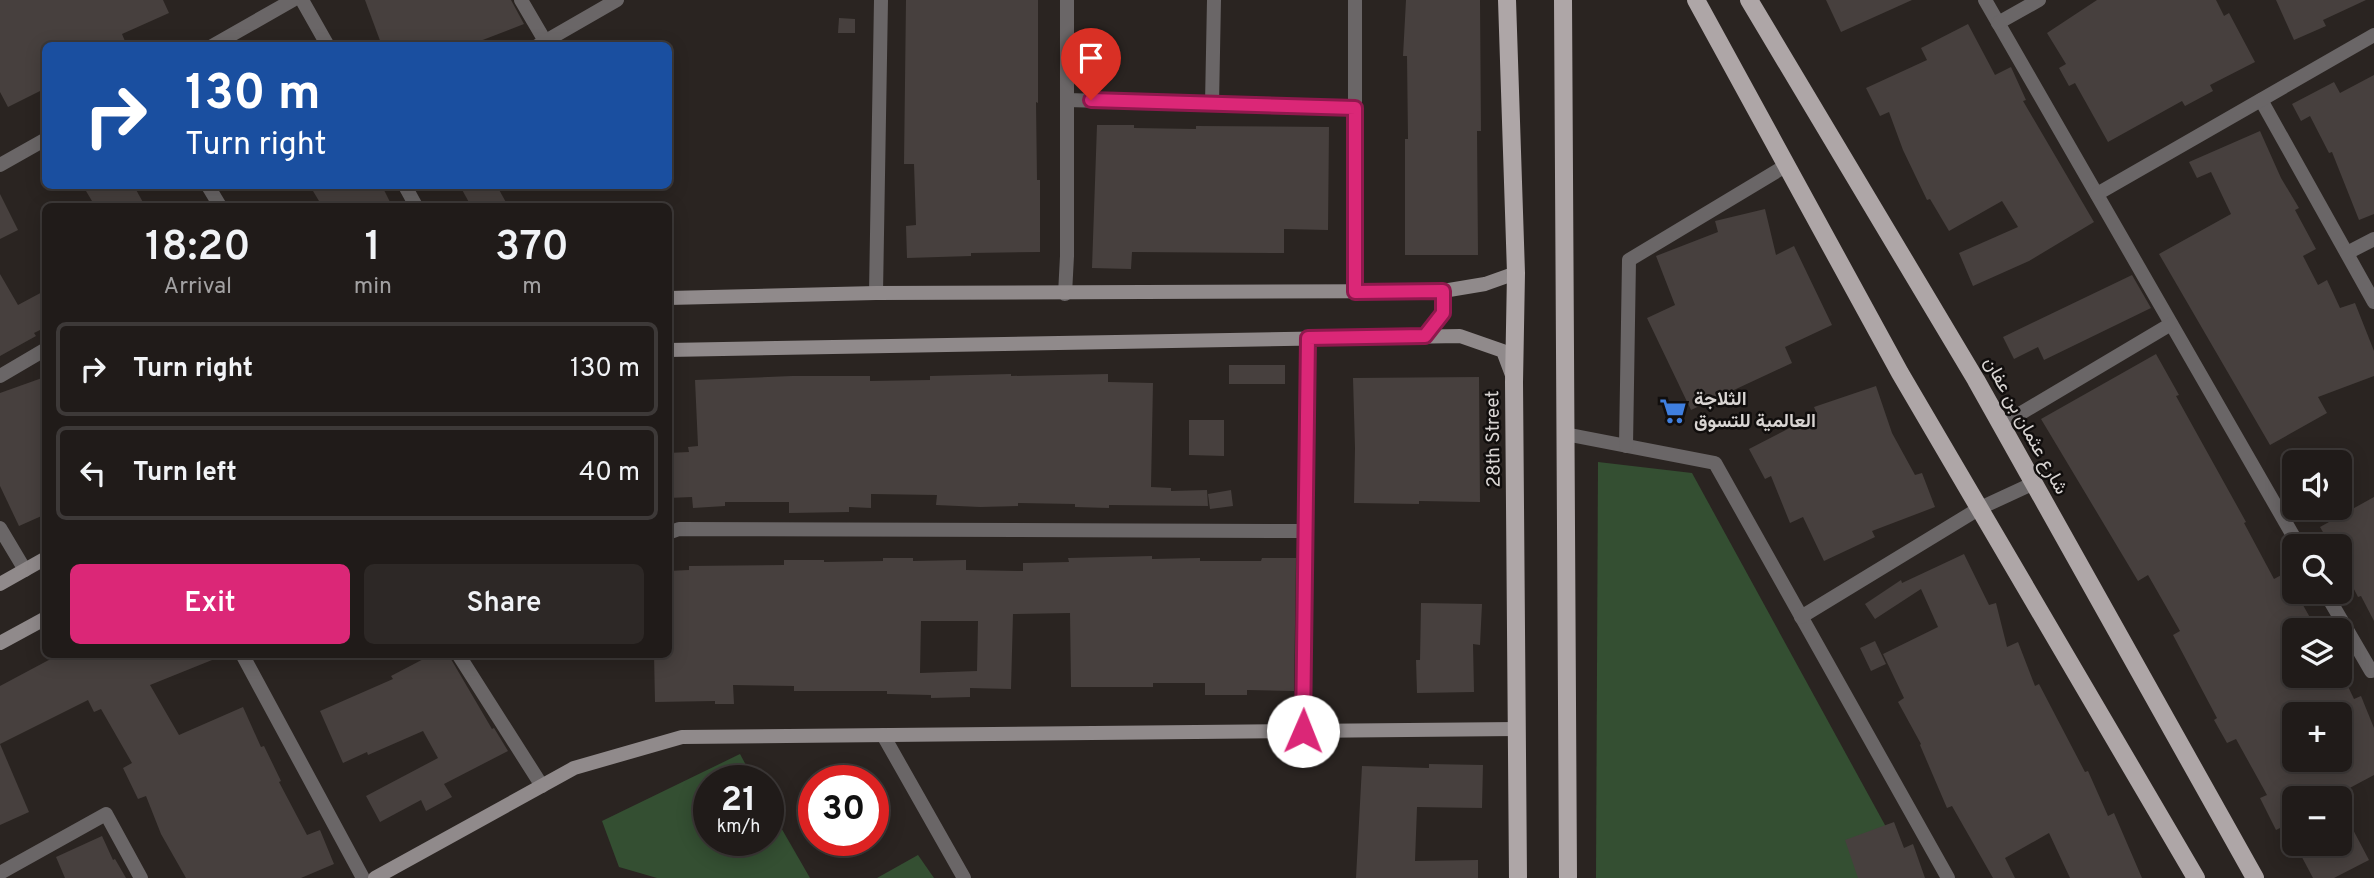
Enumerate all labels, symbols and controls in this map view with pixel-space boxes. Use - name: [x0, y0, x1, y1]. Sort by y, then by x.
- pin: [1061, 28, 1121, 100]
- icon: arrive: [1072, 39, 1110, 77]
- text: 130 m: [185, 65, 321, 127]
- icon: right: [70, 70, 161, 161]
- text: Turn right: [185, 126, 327, 166]
- text: 18:20: [145, 222, 251, 275]
- text: 1: [365, 222, 381, 275]
- text: 370: [495, 222, 569, 275]
- text: Arrival: [164, 273, 232, 302]
- text: min: [354, 273, 392, 302]
- text: m: [522, 273, 542, 302]
- icon: right: [74, 350, 112, 388]
- text: Turn right: [133, 353, 253, 386]
- text: 130 m: [570, 353, 640, 386]
- street label: شارع عثمان بن عفان: [1977, 353, 2073, 499]
- place label: الثلاجة العالمية للتسوق: [1694, 388, 1816, 434]
- street label: 28th Street: [1481, 390, 1507, 488]
- supermarket icon: الثلاجة العالمية للتسوق: [1658, 396, 1688, 426]
- map controls: [2282, 450, 2352, 856]
- button: sound: [2282, 450, 2352, 520]
- icon: left: [74, 454, 112, 492]
- text: Turn left: [133, 457, 237, 490]
- text: 40 m: [579, 457, 640, 490]
- button: search: [2282, 534, 2352, 604]
- button: Exit: [70, 564, 350, 644]
- button: Share: [364, 564, 644, 644]
- button: layers: [2282, 618, 2352, 688]
- position arrow: [1266, 694, 1340, 768]
- button: +: [2282, 702, 2352, 772]
- speed limit sign: 30: [798, 765, 889, 856]
- text: 21: [721, 779, 756, 823]
- button: −: [2282, 786, 2352, 856]
- text: km/h: [717, 816, 760, 839]

